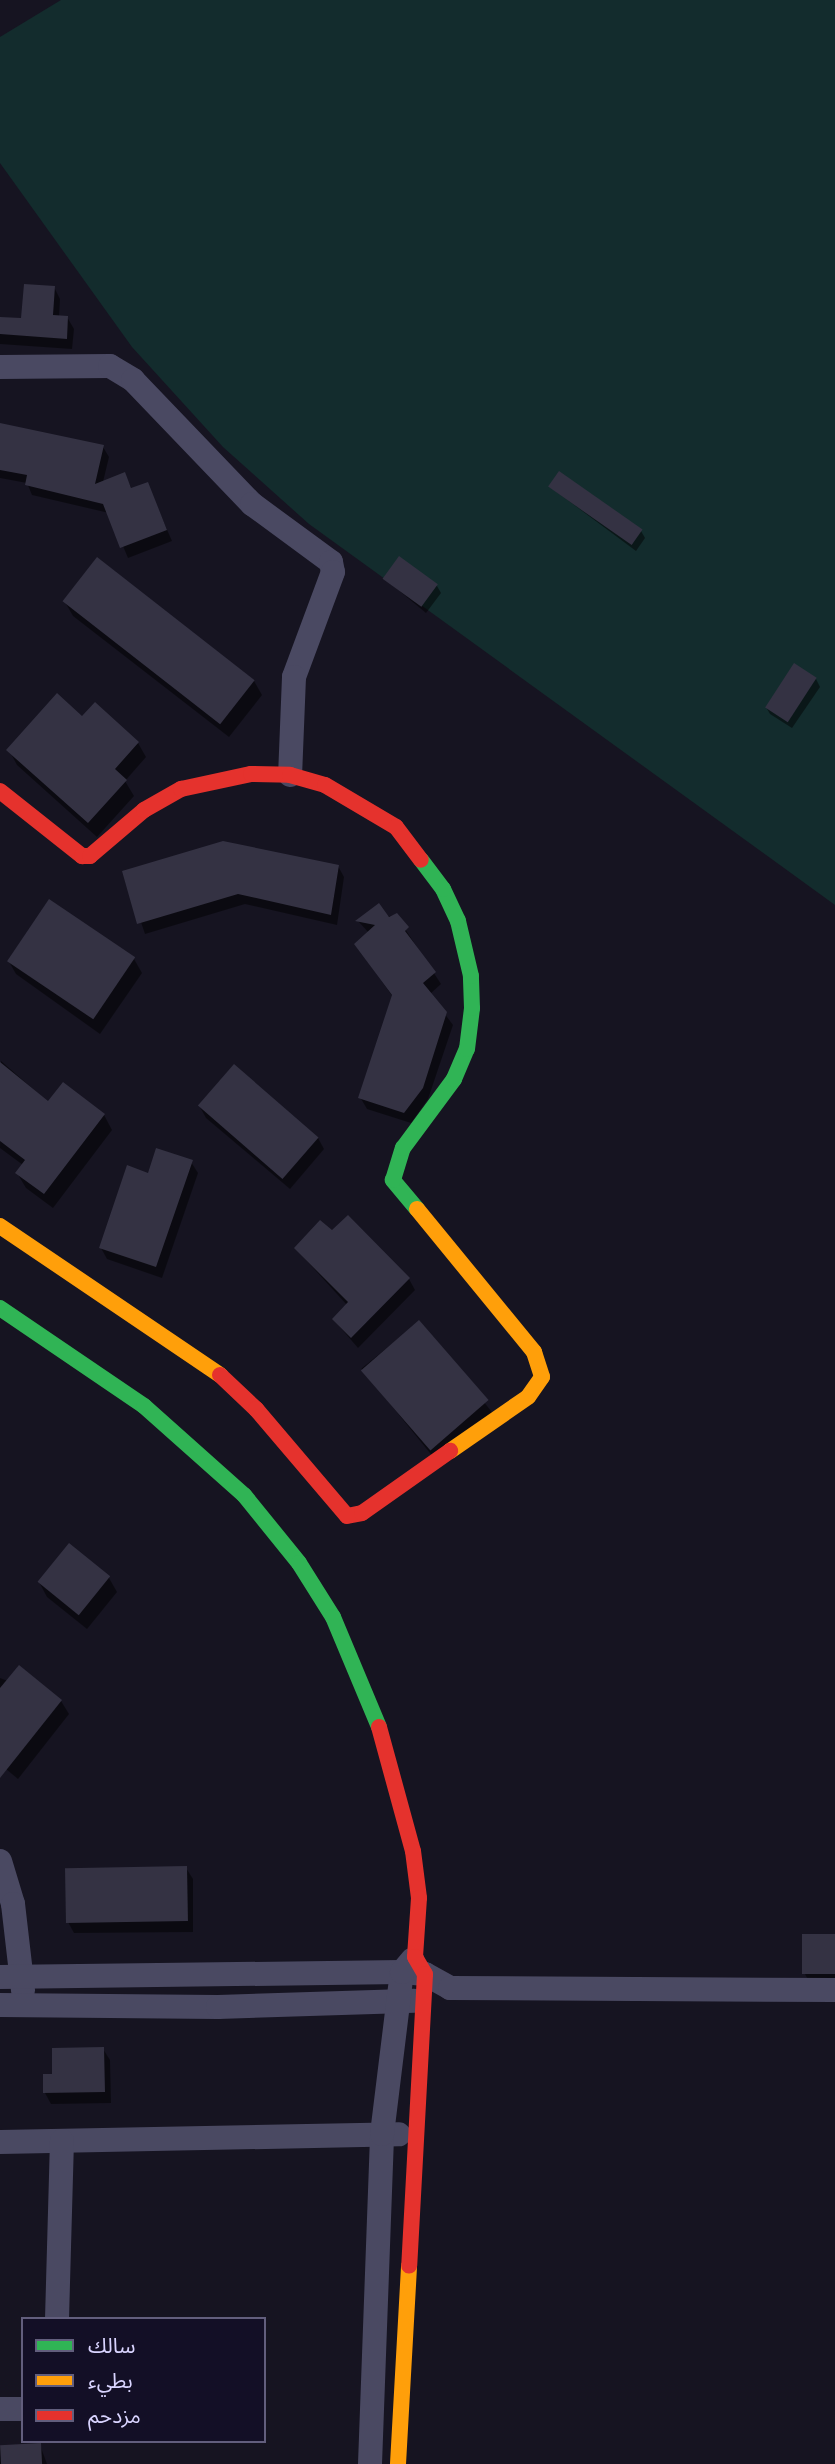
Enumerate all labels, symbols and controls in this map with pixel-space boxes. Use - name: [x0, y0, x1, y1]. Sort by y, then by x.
- legend: [21, 2317, 266, 2443]
- text: سالك: [88, 2336, 135, 2357]
- text: بطيء: [88, 2371, 133, 2392]
- text: مزدحم: [88, 2406, 141, 2427]

